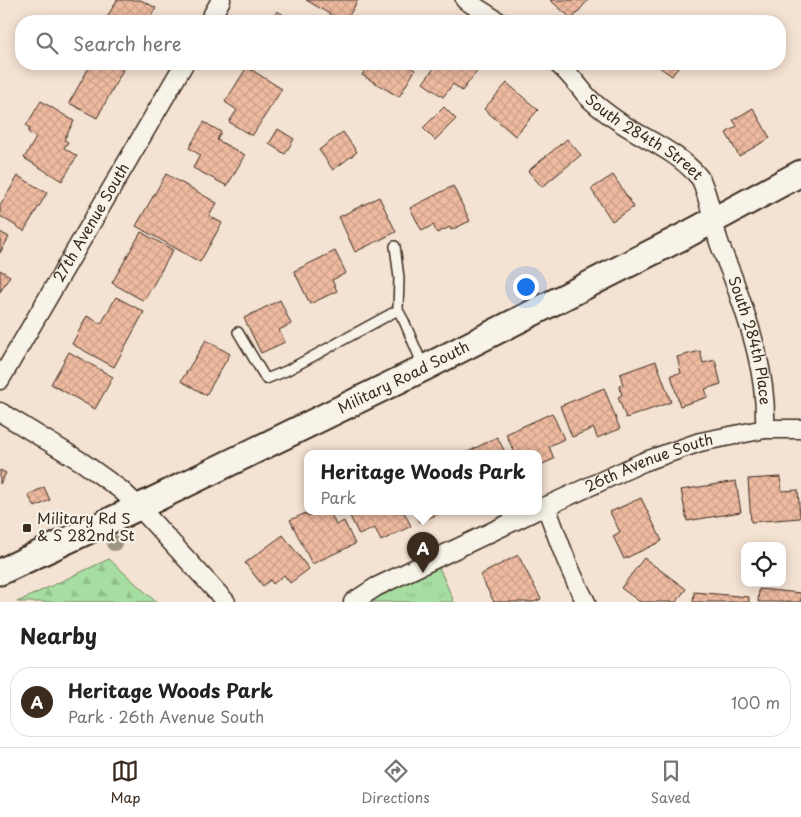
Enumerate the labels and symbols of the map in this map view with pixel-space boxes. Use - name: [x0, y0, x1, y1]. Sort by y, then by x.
- street label: South 284th Street: [581, 88, 710, 185]
- street label: 27th Avenue South: [46, 158, 134, 286]
- street label: South 284th Place: [723, 273, 778, 406]
- your location: [513, 274, 539, 300]
- street label: Military Road South: [333, 334, 473, 418]
- street label: 26th Avenue South: [581, 427, 715, 497]
- place label: Military Rd S & S 282nd St: [37, 506, 135, 546]
- marker: Military Rd S & S 282nd St: [21, 522, 33, 534]
- pin: A: [407, 532, 439, 573]

